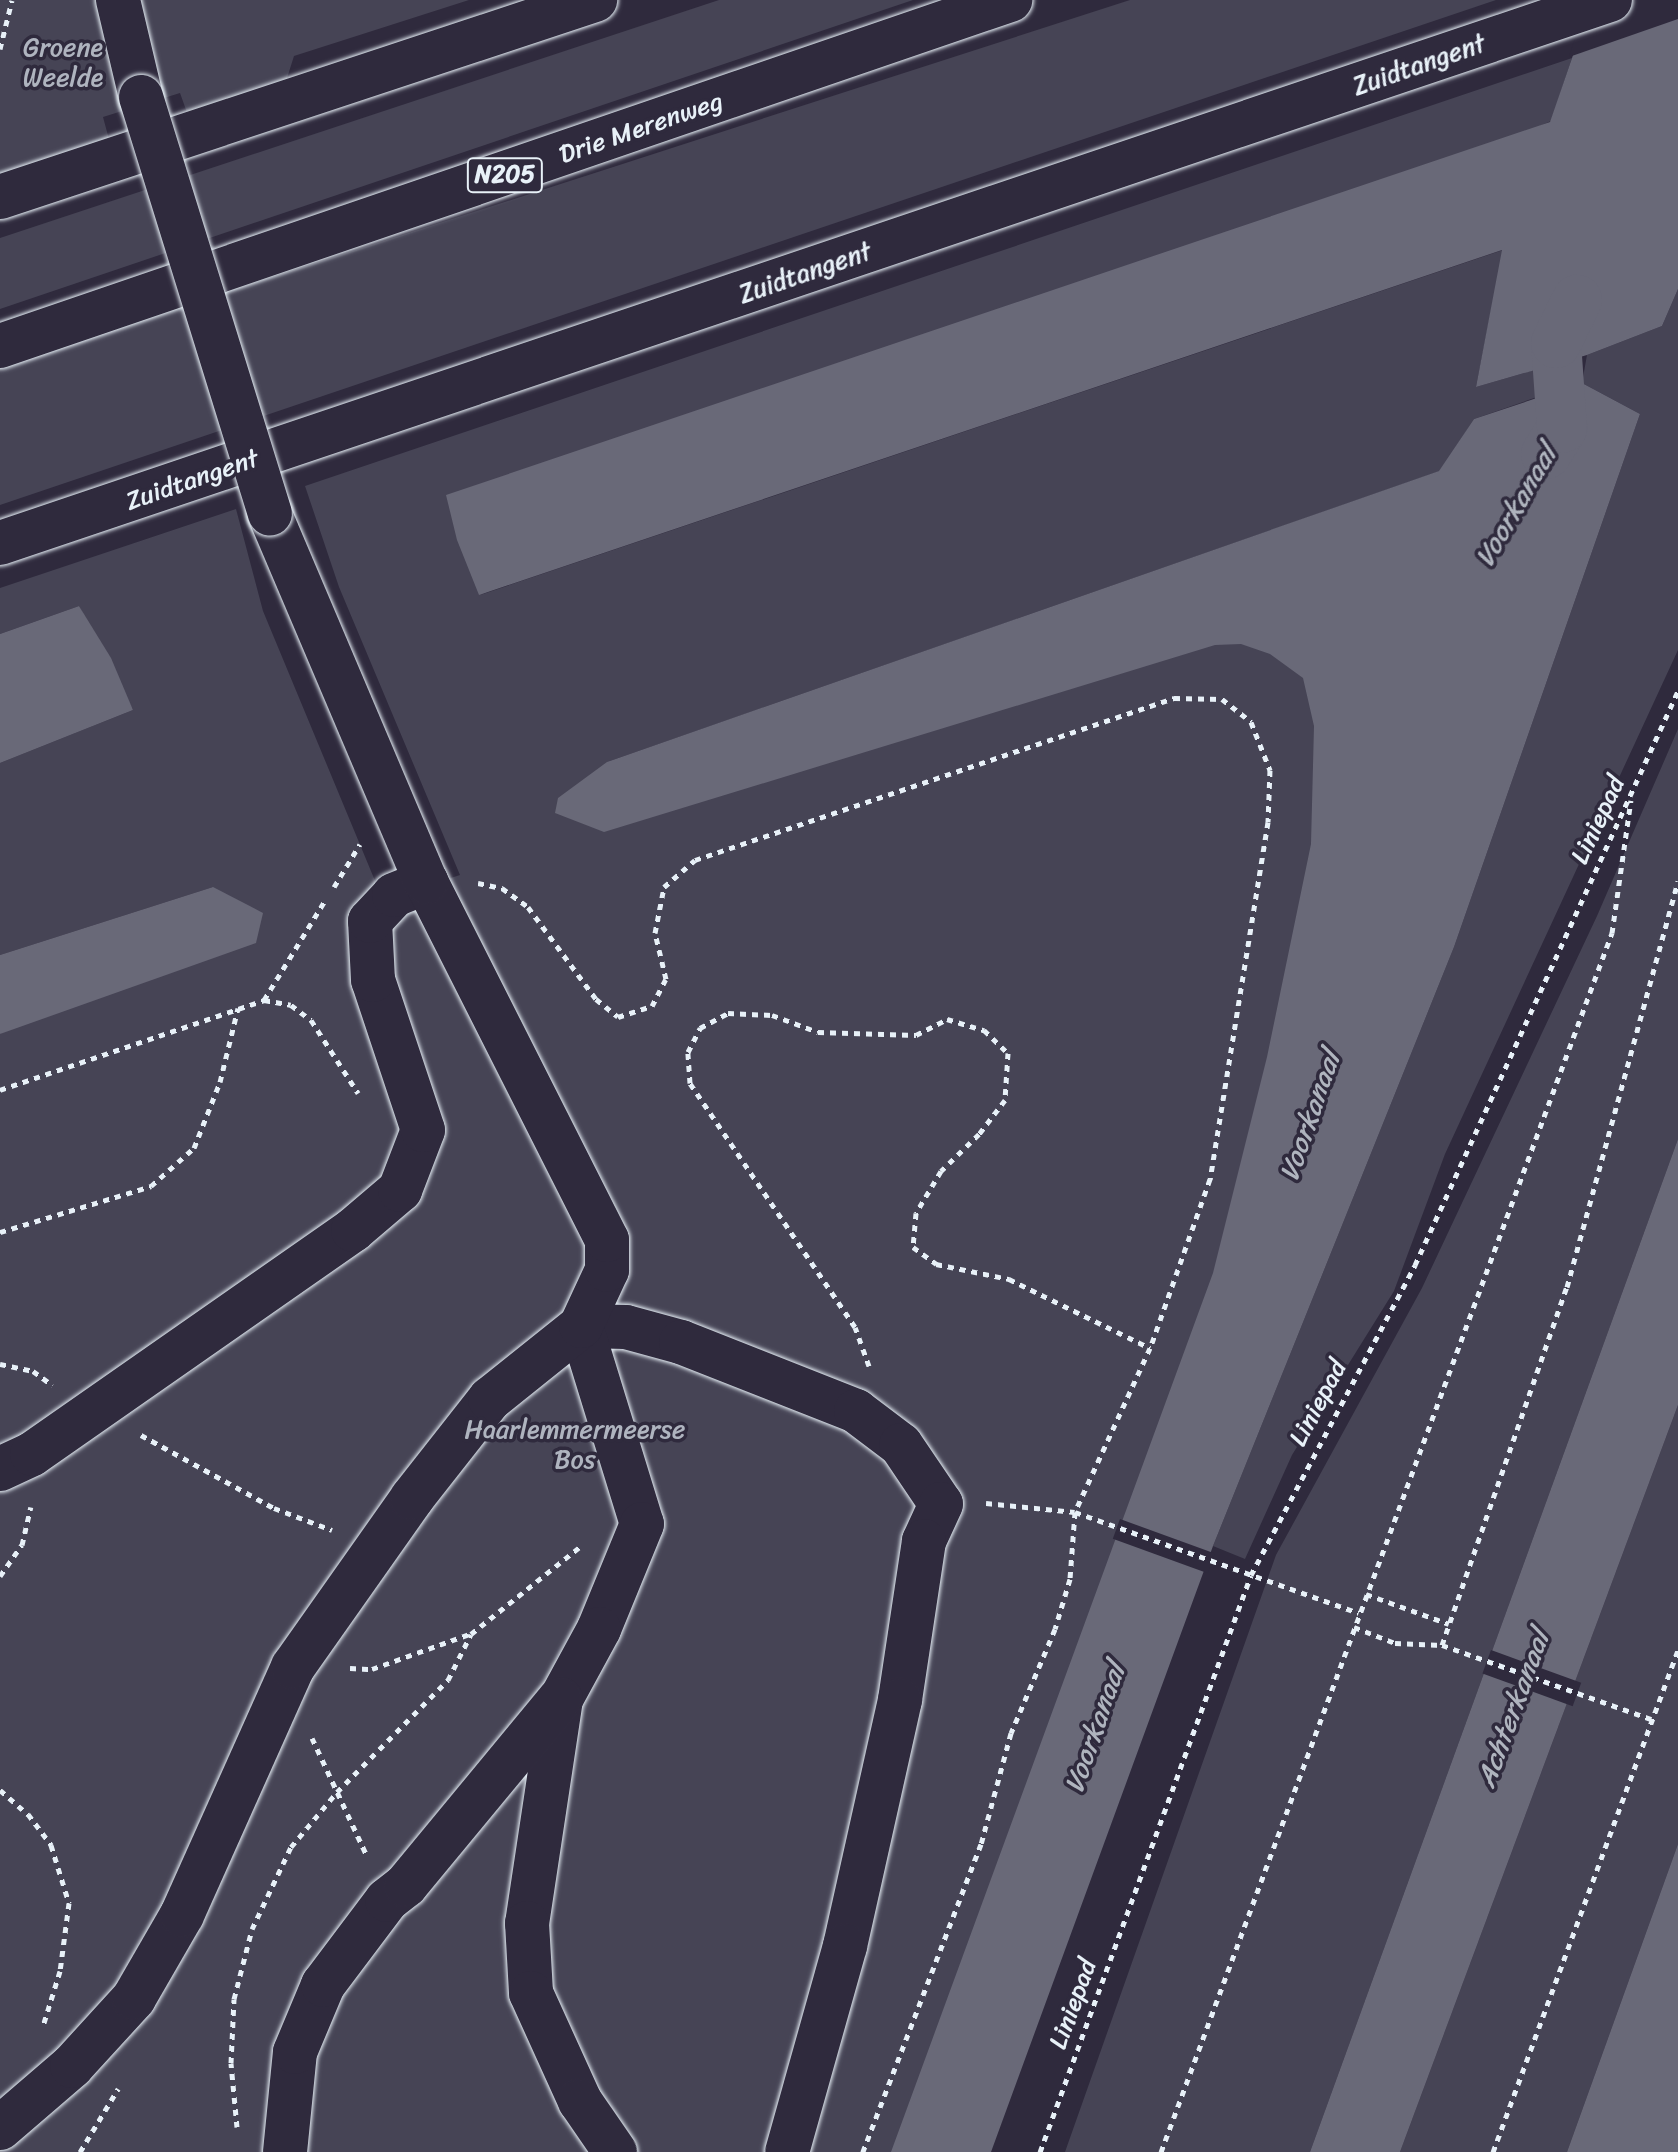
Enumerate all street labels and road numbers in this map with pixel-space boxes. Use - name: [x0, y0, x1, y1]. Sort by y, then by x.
- street label: Zuidtangent: [1348, 28, 1490, 102]
- street label: Drie Merenweg: [556, 86, 726, 170]
- road number: N205: [465, 155, 545, 195]
- street label: Zuidtangent: [734, 236, 876, 310]
- street label: Zuidtangent: [121, 443, 263, 517]
- street label: Liniepad: [1564, 771, 1632, 869]
- street label: Liniepad: [1282, 1354, 1354, 1452]
- street label: Liniepad: [1042, 1955, 1104, 2053]

